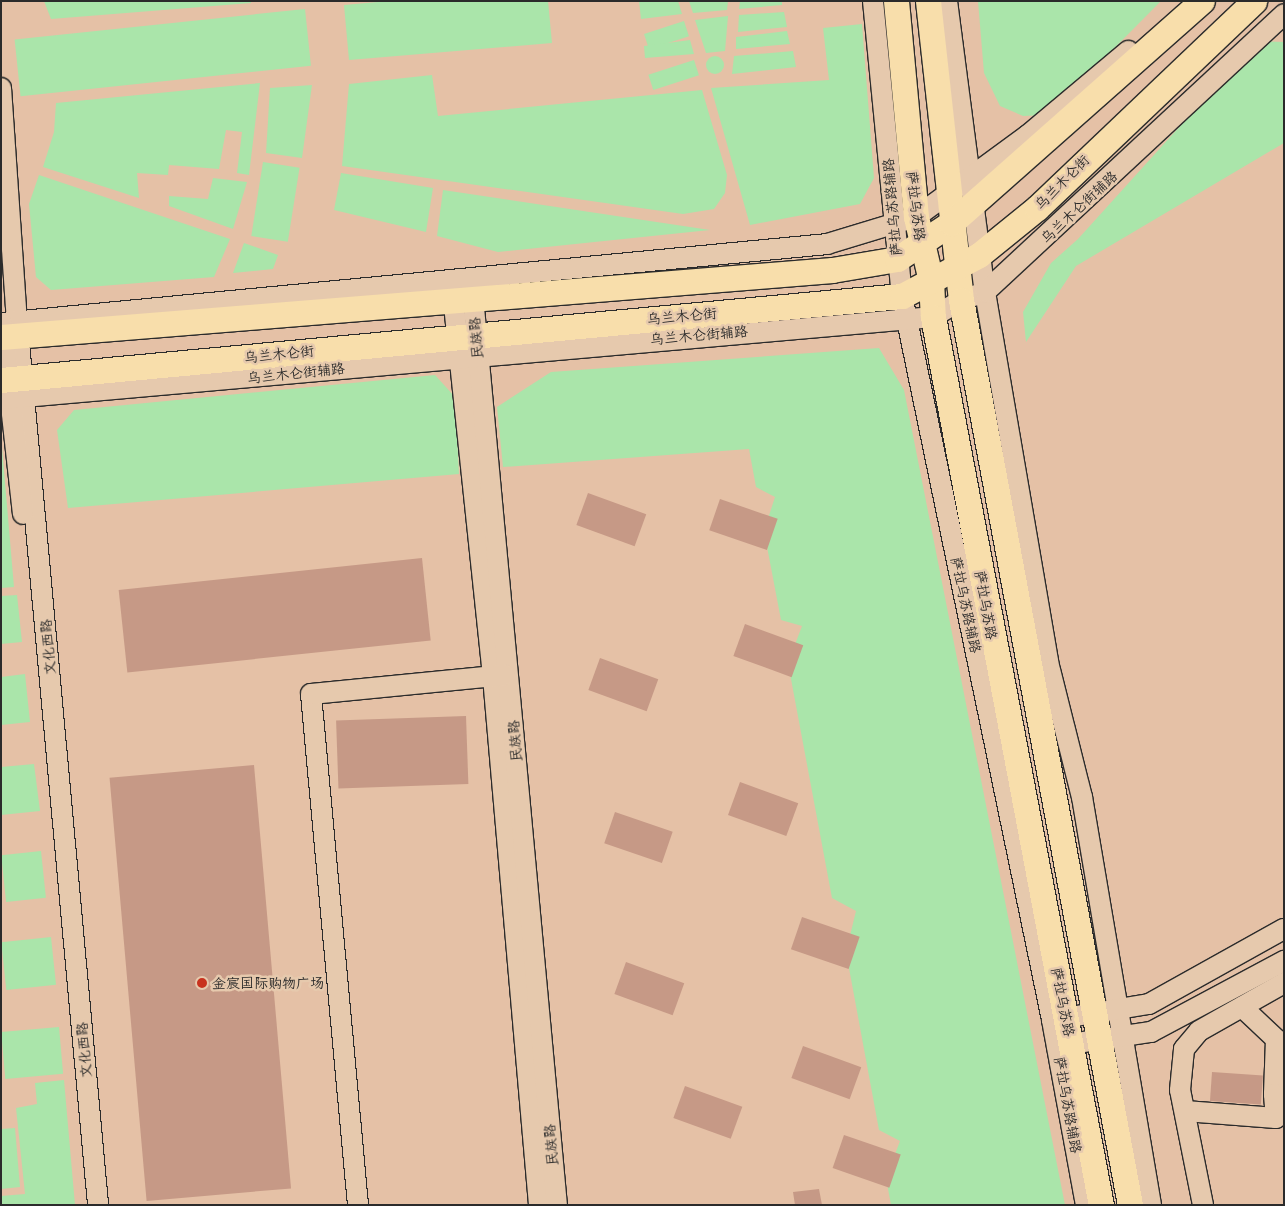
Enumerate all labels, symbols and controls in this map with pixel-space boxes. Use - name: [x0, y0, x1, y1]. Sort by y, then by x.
- street label: 乌兰木仑街: [1031, 151, 1093, 213]
- street label: 萨拉乌苏路辅路: [879, 157, 905, 257]
- street label: 乌兰木仑街辅路: [1037, 167, 1121, 247]
- street label: 萨拉乌苏路: [903, 170, 929, 242]
- street label: 乌兰木仑街: [646, 305, 718, 327]
- street label: 民族路: [466, 316, 486, 360]
- street label: 乌兰木仑街辅路: [649, 322, 749, 348]
- street label: 乌兰木仑街: [243, 342, 315, 366]
- street label: 乌兰木仑街辅路: [246, 360, 346, 386]
- street label: 萨拉乌苏路辅路: [948, 555, 984, 655]
- street label: 萨拉乌苏路: [972, 569, 1000, 641]
- street label: 文化西路: [37, 618, 59, 676]
- street label: 民族路: [505, 719, 525, 763]
- street label: 萨拉乌苏路: [1048, 966, 1078, 1038]
- place label: 金宸国际购物广场: [212, 975, 324, 991]
- marker: 金宸国际购物广场: [196, 977, 208, 989]
- street label: 文化西路: [73, 1021, 95, 1079]
- street label: 萨拉乌苏路辅路: [1051, 1055, 1085, 1155]
- street label: 民族路: [541, 1123, 561, 1167]

